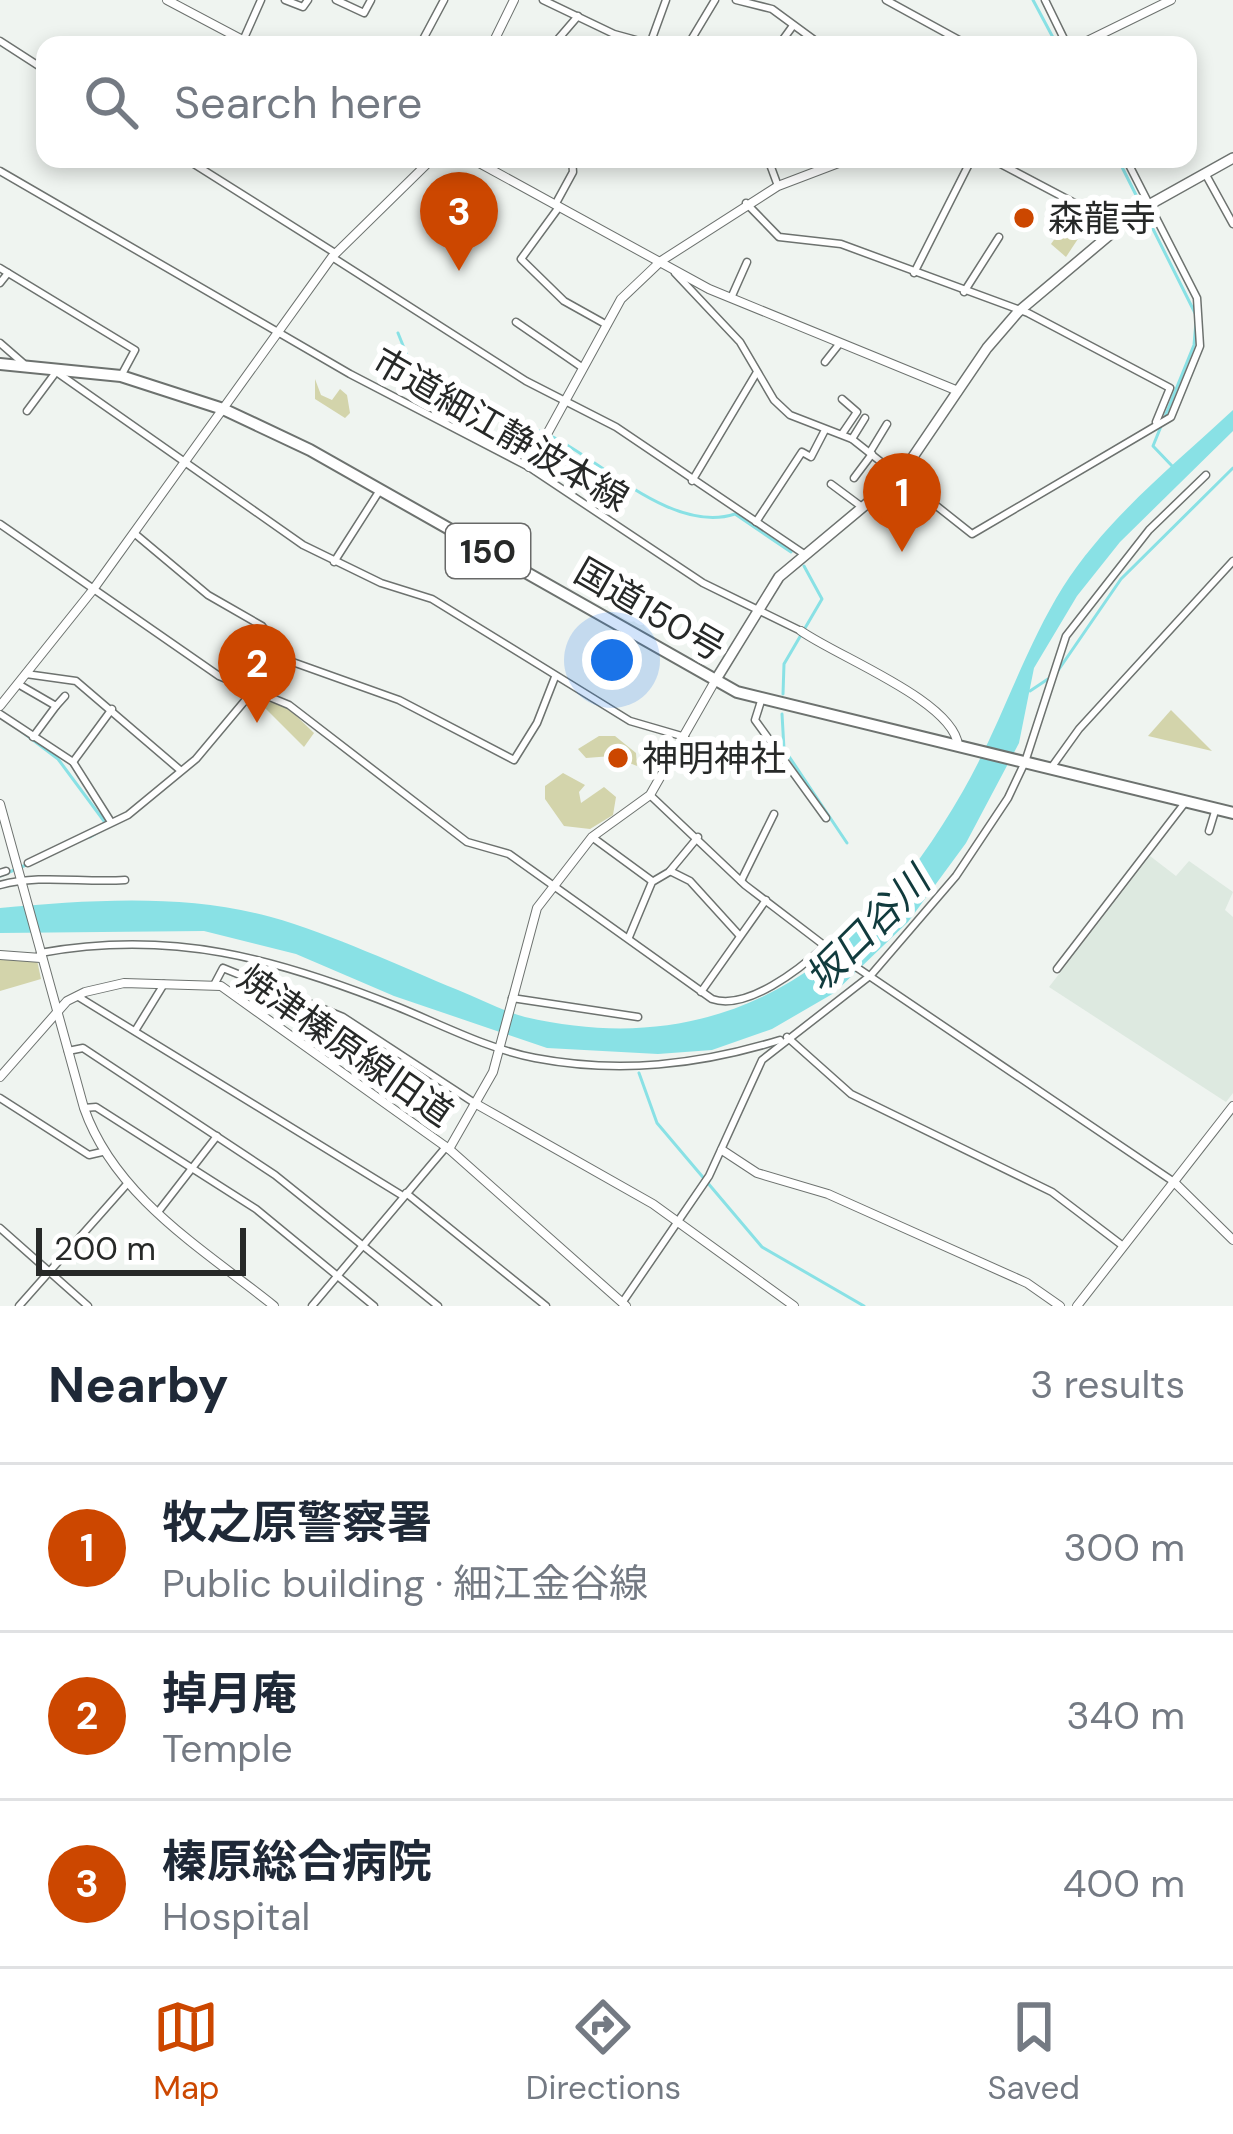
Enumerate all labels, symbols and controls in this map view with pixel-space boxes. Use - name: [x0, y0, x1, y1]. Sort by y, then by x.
- search box: [36, 36, 1197, 168]
- icon: search: [78, 69, 144, 135]
- text: Search here: [174, 73, 422, 132]
- pin: 3: [420, 172, 498, 271]
- place label: 森龍寺: [1048, 195, 1156, 242]
- marker: 森龍寺: [1011, 205, 1037, 231]
- street label: 市道細江静波本線: [364, 337, 637, 522]
- pin: 1: [863, 453, 941, 552]
- road number: 150: [446, 524, 530, 578]
- street label: 国道150号: [566, 548, 733, 671]
- pin: 2: [218, 624, 296, 723]
- your location: [582, 630, 642, 690]
- place label: 神明神社: [642, 735, 786, 782]
- marker: 神明神社: [605, 745, 631, 771]
- water label: 坂口谷川: [794, 853, 943, 1003]
- street label: 焼津榛原線旧道: [229, 954, 462, 1137]
- scale bar: [36, 1222, 246, 1275]
- text: 200 m: [54, 1227, 156, 1270]
- text: Nearby: [48, 1351, 229, 1418]
- text: 3 results: [1030, 1359, 1185, 1410]
- text: 牧之原警察署: [162, 1493, 432, 1552]
- text: 1: [80, 1522, 94, 1573]
- text: 300 m: [1063, 1522, 1185, 1573]
- text: Public building · 細江金谷線: [162, 1558, 648, 1609]
- text: 掉月庵: [162, 1664, 297, 1723]
- text: 2: [76, 1690, 98, 1741]
- text: 340 m: [1066, 1690, 1185, 1741]
- text: Temple: [162, 1723, 293, 1774]
- text: 榛原総合病院: [162, 1832, 432, 1891]
- text: 3: [75, 1858, 99, 1909]
- text: 400 m: [1063, 1858, 1185, 1909]
- text: Hospital: [162, 1891, 310, 1942]
- tab: Map: [153, 1994, 220, 2109]
- tab: Directions: [526, 1994, 681, 2109]
- tab: Saved: [987, 1994, 1080, 2109]

